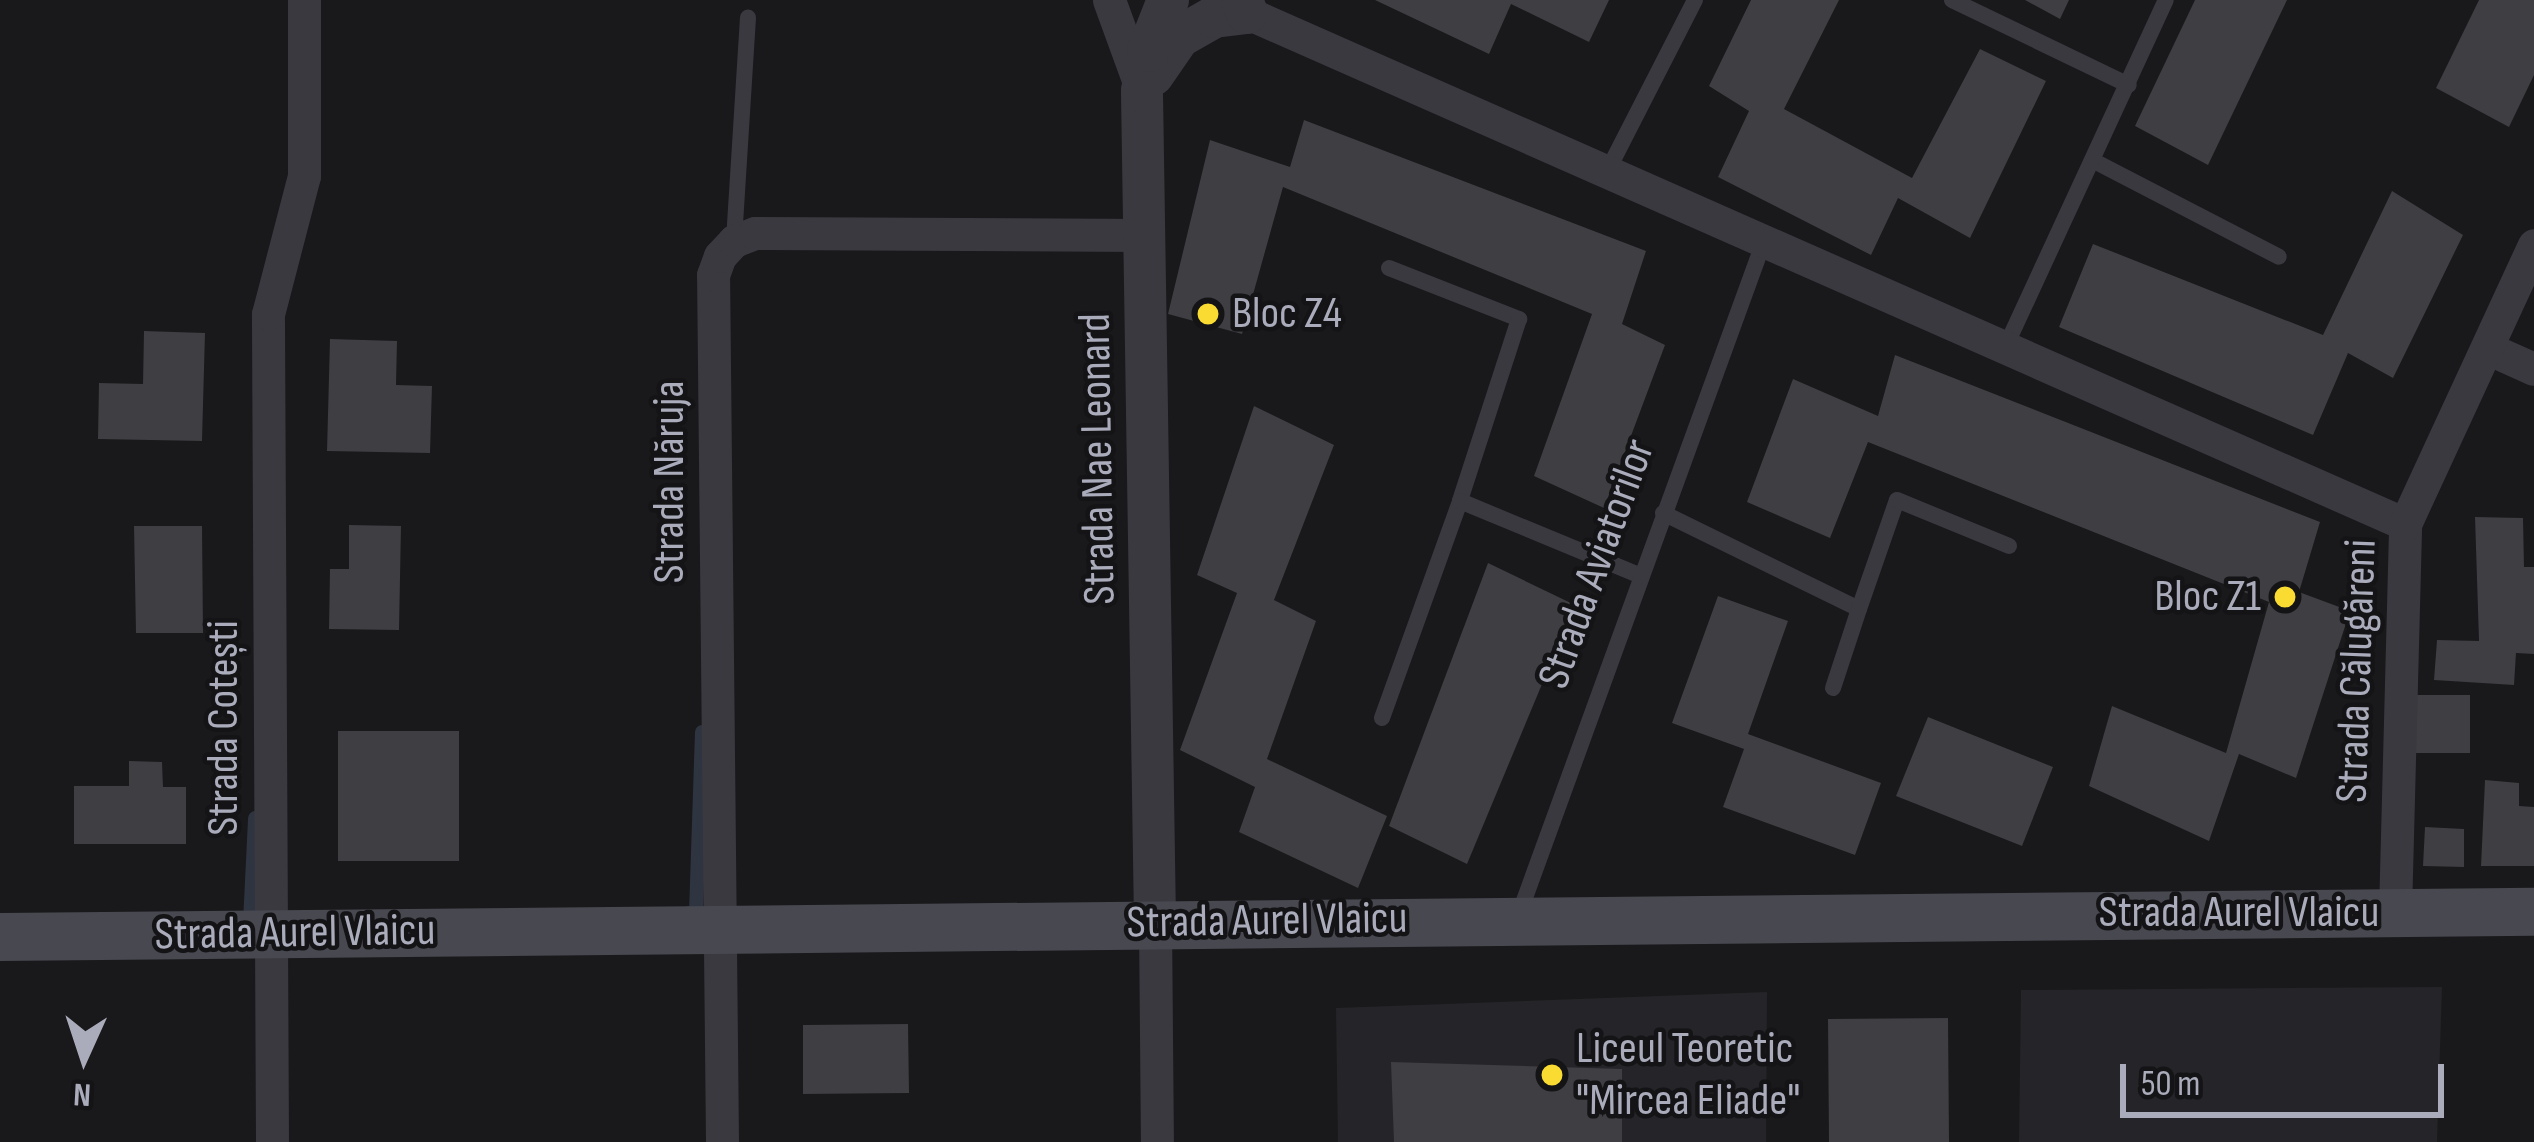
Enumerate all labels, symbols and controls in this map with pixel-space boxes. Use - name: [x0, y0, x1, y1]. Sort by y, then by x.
- place label: Bloc Z4: [1232, 287, 1342, 341]
- marker: Bloc Z4: [1195, 301, 1221, 327]
- street label: Strada Nae Leonard: [1068, 313, 1128, 605]
- street label: Strada Năruja: [643, 380, 697, 584]
- street label: Strada Aviatorilor: [1527, 432, 1667, 696]
- street label: Strada Călugăreni: [2325, 538, 2389, 804]
- place label: Bloc Z1: [2154, 570, 2261, 624]
- marker: Bloc Z1: [2272, 584, 2298, 610]
- street label: Strada Cotești: [197, 620, 251, 836]
- street label: Strada Aurel Vlaicu: [2099, 886, 2379, 940]
- street label: Strada Aurel Vlaicu: [1126, 892, 1408, 950]
- street label: Strada Aurel Vlaicu: [154, 904, 436, 962]
- north arrow: [24, 998, 144, 1118]
- place label: Liceul Teoretic "Mircea Eliade": [1576, 1022, 1800, 1128]
- scale bar: [2126, 1040, 2450, 1114]
- marker: Liceul Teoretic "Mircea Eliade": [1539, 1062, 1565, 1088]
- text: 50 m: [2141, 1063, 2200, 1106]
- text: N: [72, 1074, 92, 1114]

